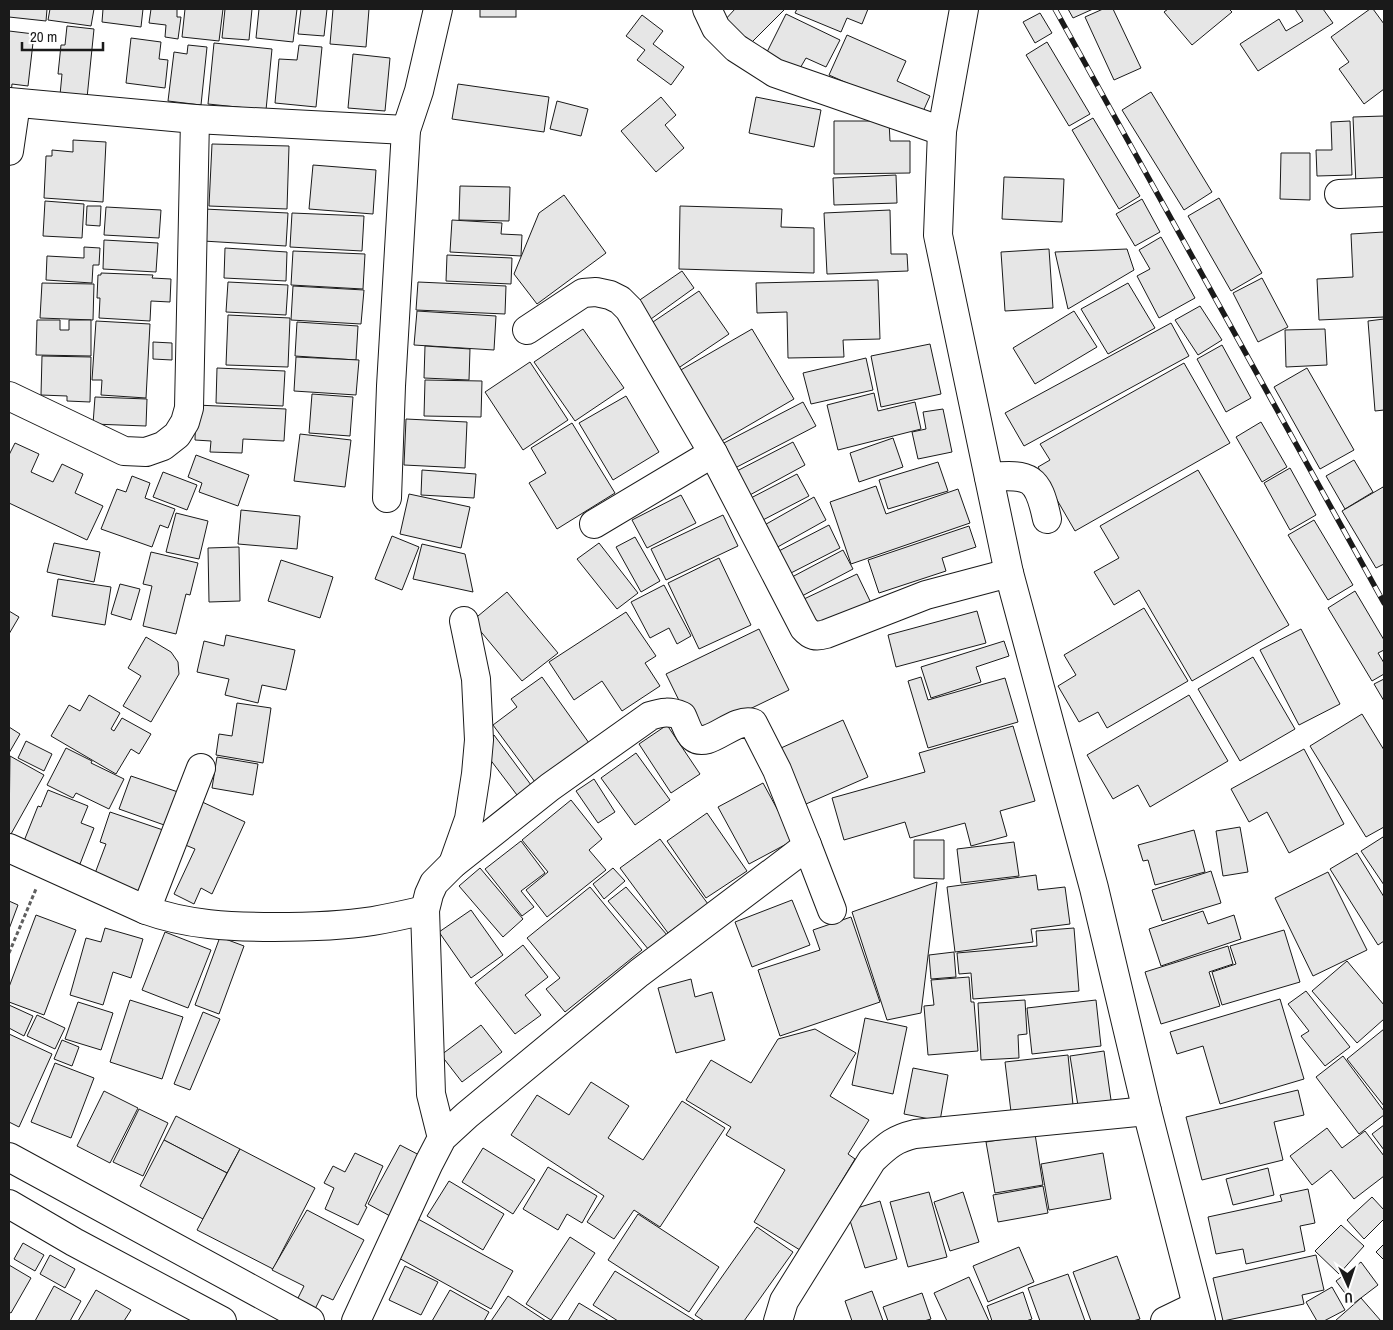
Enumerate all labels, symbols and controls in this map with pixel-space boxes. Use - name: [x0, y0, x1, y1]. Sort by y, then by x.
- scale bar: [22, 20, 104, 52]
- text: 20 m: [30, 26, 57, 47]
- north arrow: [1323, 1260, 1373, 1310]
- text: U: [1344, 1289, 1353, 1307]

